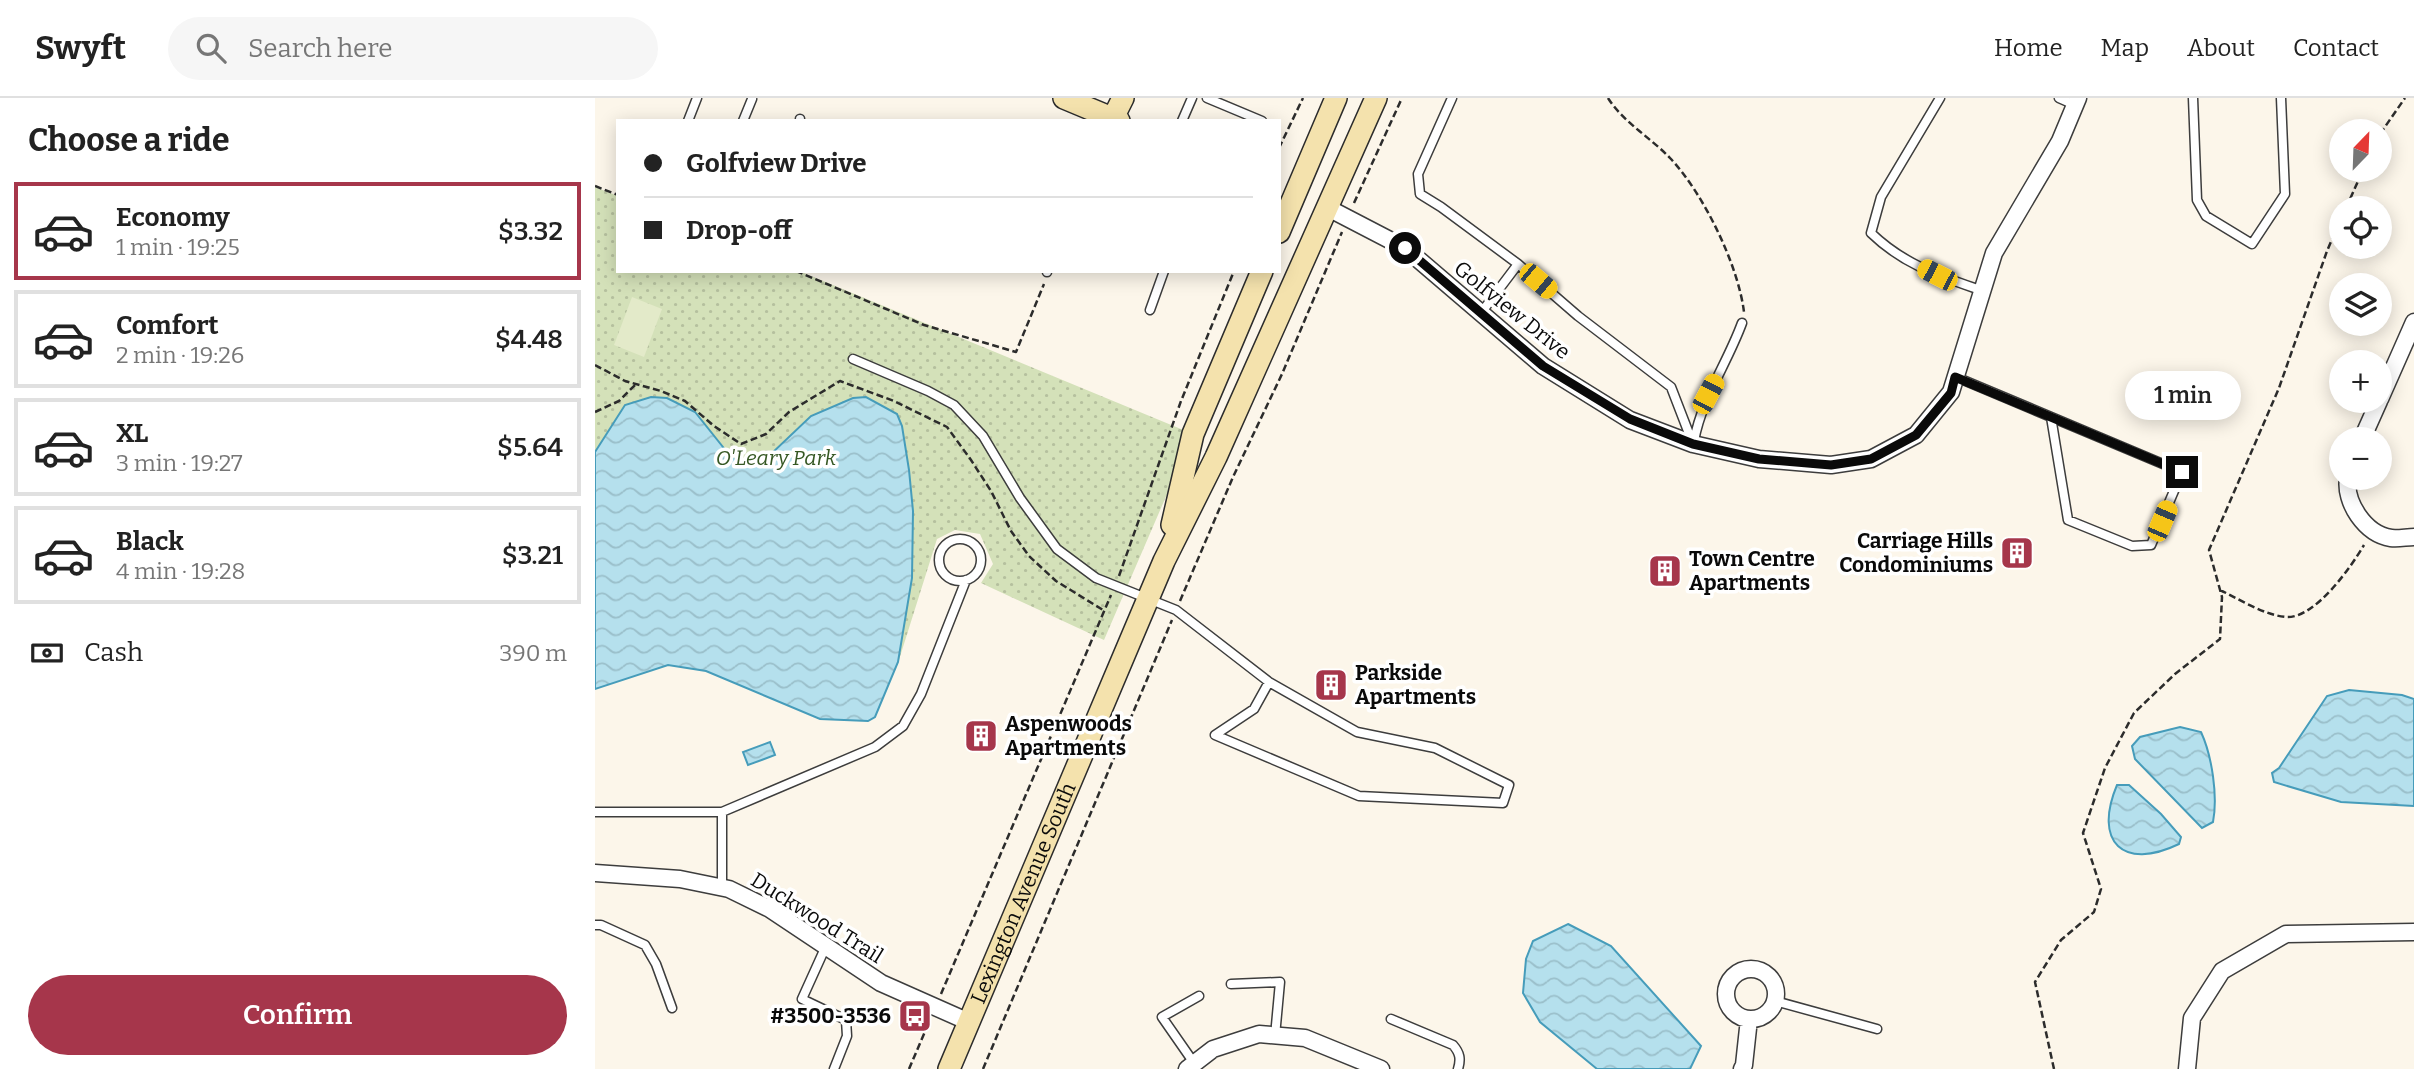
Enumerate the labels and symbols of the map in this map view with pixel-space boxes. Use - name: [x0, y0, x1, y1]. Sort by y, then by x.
- north arrow: [2329, 119, 2392, 182]
- route start: [1389, 232, 1421, 264]
- street label: Golfview Drive: [1449, 255, 1575, 365]
- car: [1914, 256, 1961, 294]
- car: [1516, 259, 1561, 303]
- callout: 1 min: [2124, 370, 2240, 420]
- car: [1689, 371, 1728, 417]
- park label: O'Leary Park: [716, 445, 837, 471]
- route end: [2166, 456, 2198, 488]
- car: [2145, 498, 2180, 544]
- place label: Carriage Hills Condominiums: [1839, 528, 1993, 578]
- building icon: Carriage Hills Condominiums: [1998, 534, 2036, 572]
- place label: Town Centre Apartments: [1689, 546, 1815, 596]
- building icon: Town Centre Apartments: [1646, 552, 1684, 590]
- place label: Parkside Apartments: [1355, 660, 1476, 710]
- building icon: Parkside Apartments: [1312, 666, 1350, 704]
- place label: Aspenwoods Apartments: [1005, 711, 1132, 761]
- building icon: Aspenwoods Apartments: [962, 717, 1000, 755]
- street label: Lexington Avenue South: [965, 779, 1082, 1008]
- street label: Duckwood Trail: [746, 867, 888, 969]
- bus stop icon: #3500-3536: [896, 997, 934, 1035]
- place label: #3500-3536: [770, 1003, 891, 1029]

